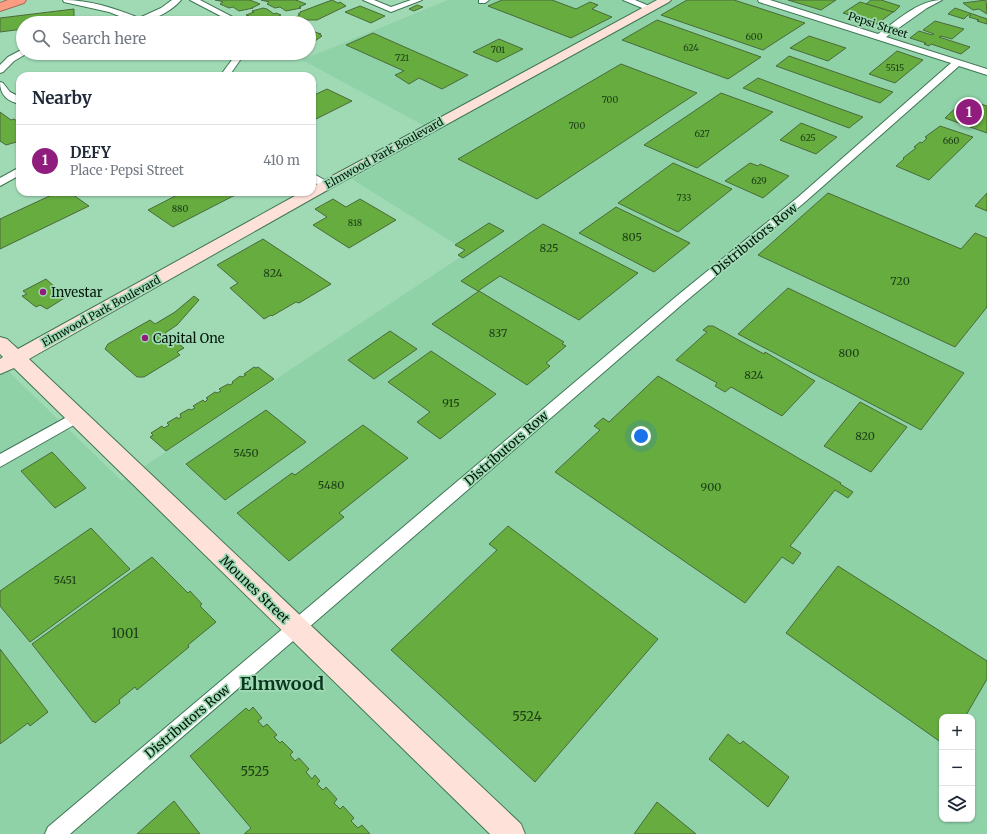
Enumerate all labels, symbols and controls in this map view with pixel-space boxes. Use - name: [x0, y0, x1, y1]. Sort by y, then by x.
- street label: Pepsi Street: [846, 9, 910, 42]
- search box: [16, 16, 316, 60]
- icon: search: [30, 27, 52, 49]
- text: Search here: [62, 29, 146, 48]
- house number: 600: [745, 31, 763, 42]
- house number: 624: [683, 42, 699, 53]
- house number: 701: [491, 44, 505, 55]
- house number: 721: [395, 52, 409, 63]
- house number: 5515: [886, 62, 904, 73]
- text: Nearby: [32, 87, 92, 109]
- house number: 700: [602, 94, 618, 105]
- pin: 1: [956, 97, 982, 127]
- street label: Elmwood Park Boulevard: [322, 114, 446, 192]
- house number: 700: [569, 120, 585, 131]
- house number: 627: [694, 128, 710, 139]
- house number: 625: [800, 132, 816, 143]
- house number: 660: [943, 135, 960, 146]
- text: DEFY: [70, 143, 111, 162]
- text: 1: [42, 152, 48, 169]
- text: 410 m: [263, 152, 300, 169]
- text: Place · Pepsi Street: [70, 162, 184, 179]
- house number: 629: [751, 175, 767, 186]
- house number: 733: [677, 192, 691, 203]
- street label: Distributors Row: [708, 199, 802, 279]
- house number: 880: [172, 203, 188, 214]
- house number: 818: [348, 217, 362, 228]
- house number: 805: [622, 230, 642, 244]
- house number: 825: [540, 241, 558, 255]
- house number: 824: [263, 266, 283, 280]
- street label: Elmwood Park Boulevard: [39, 272, 163, 350]
- house number: 720: [890, 274, 910, 288]
- place label: Investar: [51, 284, 103, 301]
- marker: Investar: [38, 287, 48, 297]
- house number: 837: [489, 326, 507, 340]
- place label: Capital One: [153, 330, 225, 347]
- marker: Capital One: [140, 333, 150, 343]
- house number: 800: [839, 346, 859, 360]
- house number: 824: [744, 368, 764, 382]
- house number: 915: [442, 396, 460, 410]
- street label: Distributors Row: [461, 406, 553, 490]
- your location: [631, 426, 651, 446]
- house number: 820: [855, 429, 875, 443]
- house number: 5450: [233, 446, 259, 460]
- house number: 5480: [318, 478, 344, 492]
- house number: 900: [701, 480, 721, 494]
- street label: Mounes Street: [216, 552, 293, 627]
- house number: 5451: [54, 573, 76, 587]
- house number: 1001: [111, 625, 139, 642]
- district label: Elmwood: [240, 672, 324, 695]
- street label: Distributors Row: [141, 680, 234, 762]
- house number: 5524: [512, 708, 542, 725]
- map controls: [939, 714, 975, 822]
- button: +: [939, 714, 975, 750]
- button: −: [939, 750, 975, 786]
- house number: 5525: [241, 763, 269, 780]
- button: layers: [939, 786, 975, 822]

